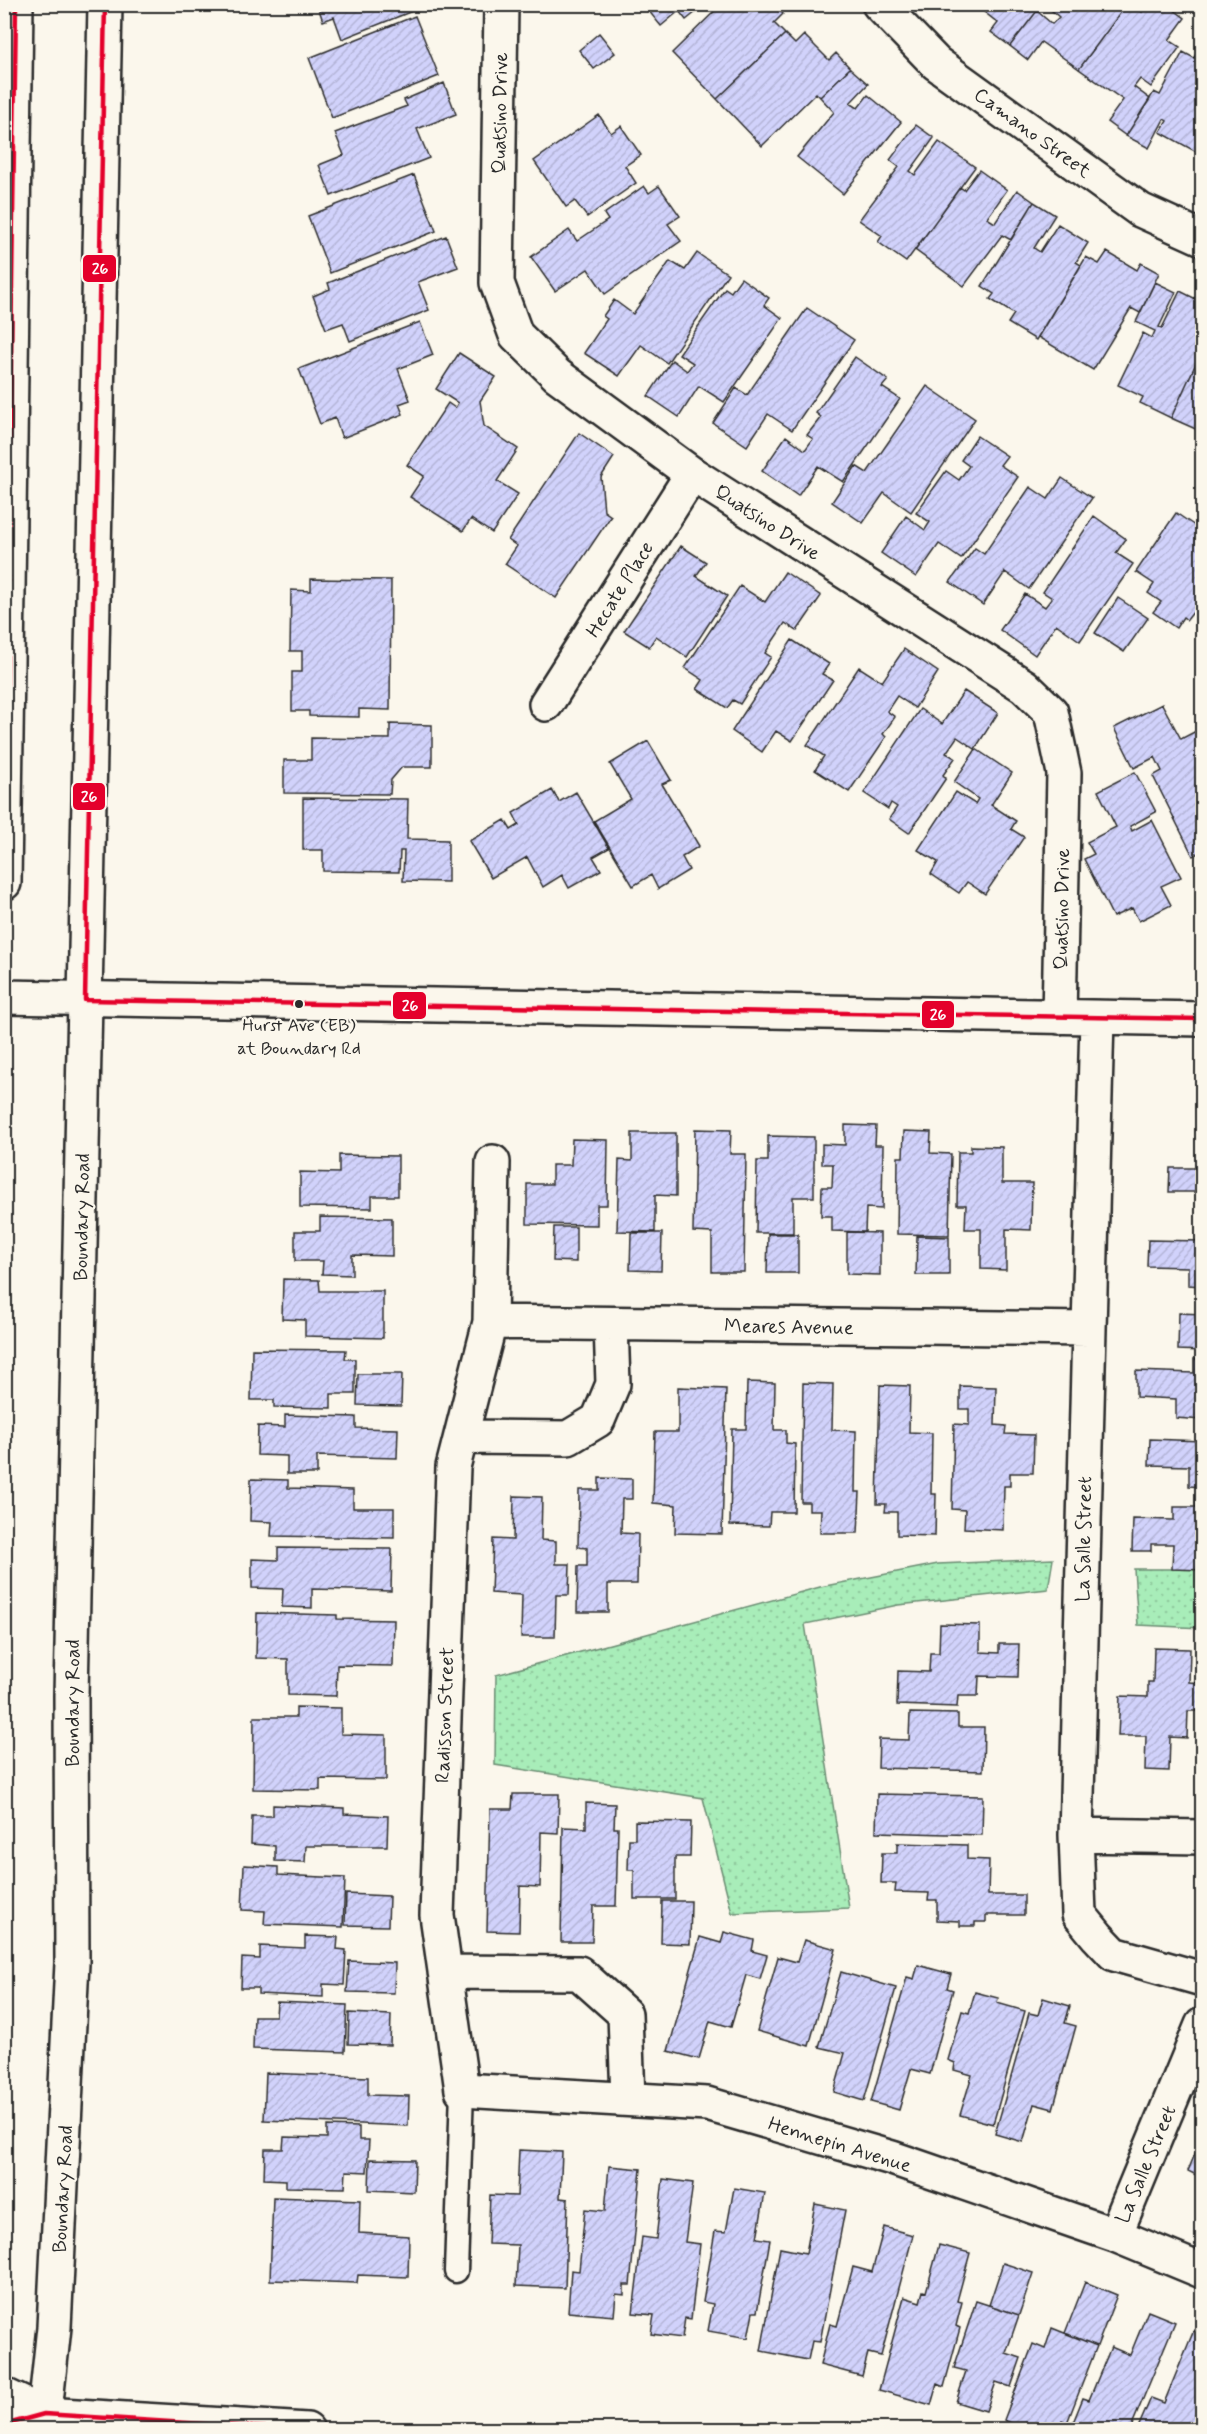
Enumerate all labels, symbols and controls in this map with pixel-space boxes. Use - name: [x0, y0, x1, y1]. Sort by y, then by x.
- street label: Quatsino Drive: [486, 52, 515, 174]
- street label: Camano Street: [968, 82, 1096, 185]
- line badge: 26: [82, 254, 117, 283]
- text: 26: [92, 259, 108, 280]
- street label: Quatsino Drive: [709, 479, 826, 568]
- street label: Hecate Place: [580, 537, 660, 643]
- line badge: 26: [72, 782, 106, 811]
- text: 26: [81, 787, 97, 808]
- street label: Quatsino Drive: [1048, 848, 1077, 970]
- line badge: 26: [392, 991, 427, 1020]
- text: 26: [402, 996, 418, 1017]
- marker: Hurst Ave (EB) at Boundary Rd: [293, 998, 305, 1010]
- line badge: 26: [921, 1000, 955, 1029]
- text: 26: [930, 1005, 946, 1026]
- place label: Hurst Ave (EB) at Boundary Rd: [237, 1014, 361, 1061]
- street label: Boundary Road: [68, 1153, 97, 1281]
- street label: Meares Avenue: [724, 1313, 854, 1342]
- street label: La Salle Street: [1070, 1476, 1099, 1602]
- street label: Boundary Road: [60, 1639, 87, 1767]
- street label: Radisson Street: [430, 1647, 461, 1783]
- street label: La Salle Street: [1109, 2102, 1183, 2228]
- street label: Hennepin Avenue: [765, 2111, 915, 2180]
- street label: Boundary Road: [47, 2125, 80, 2253]

